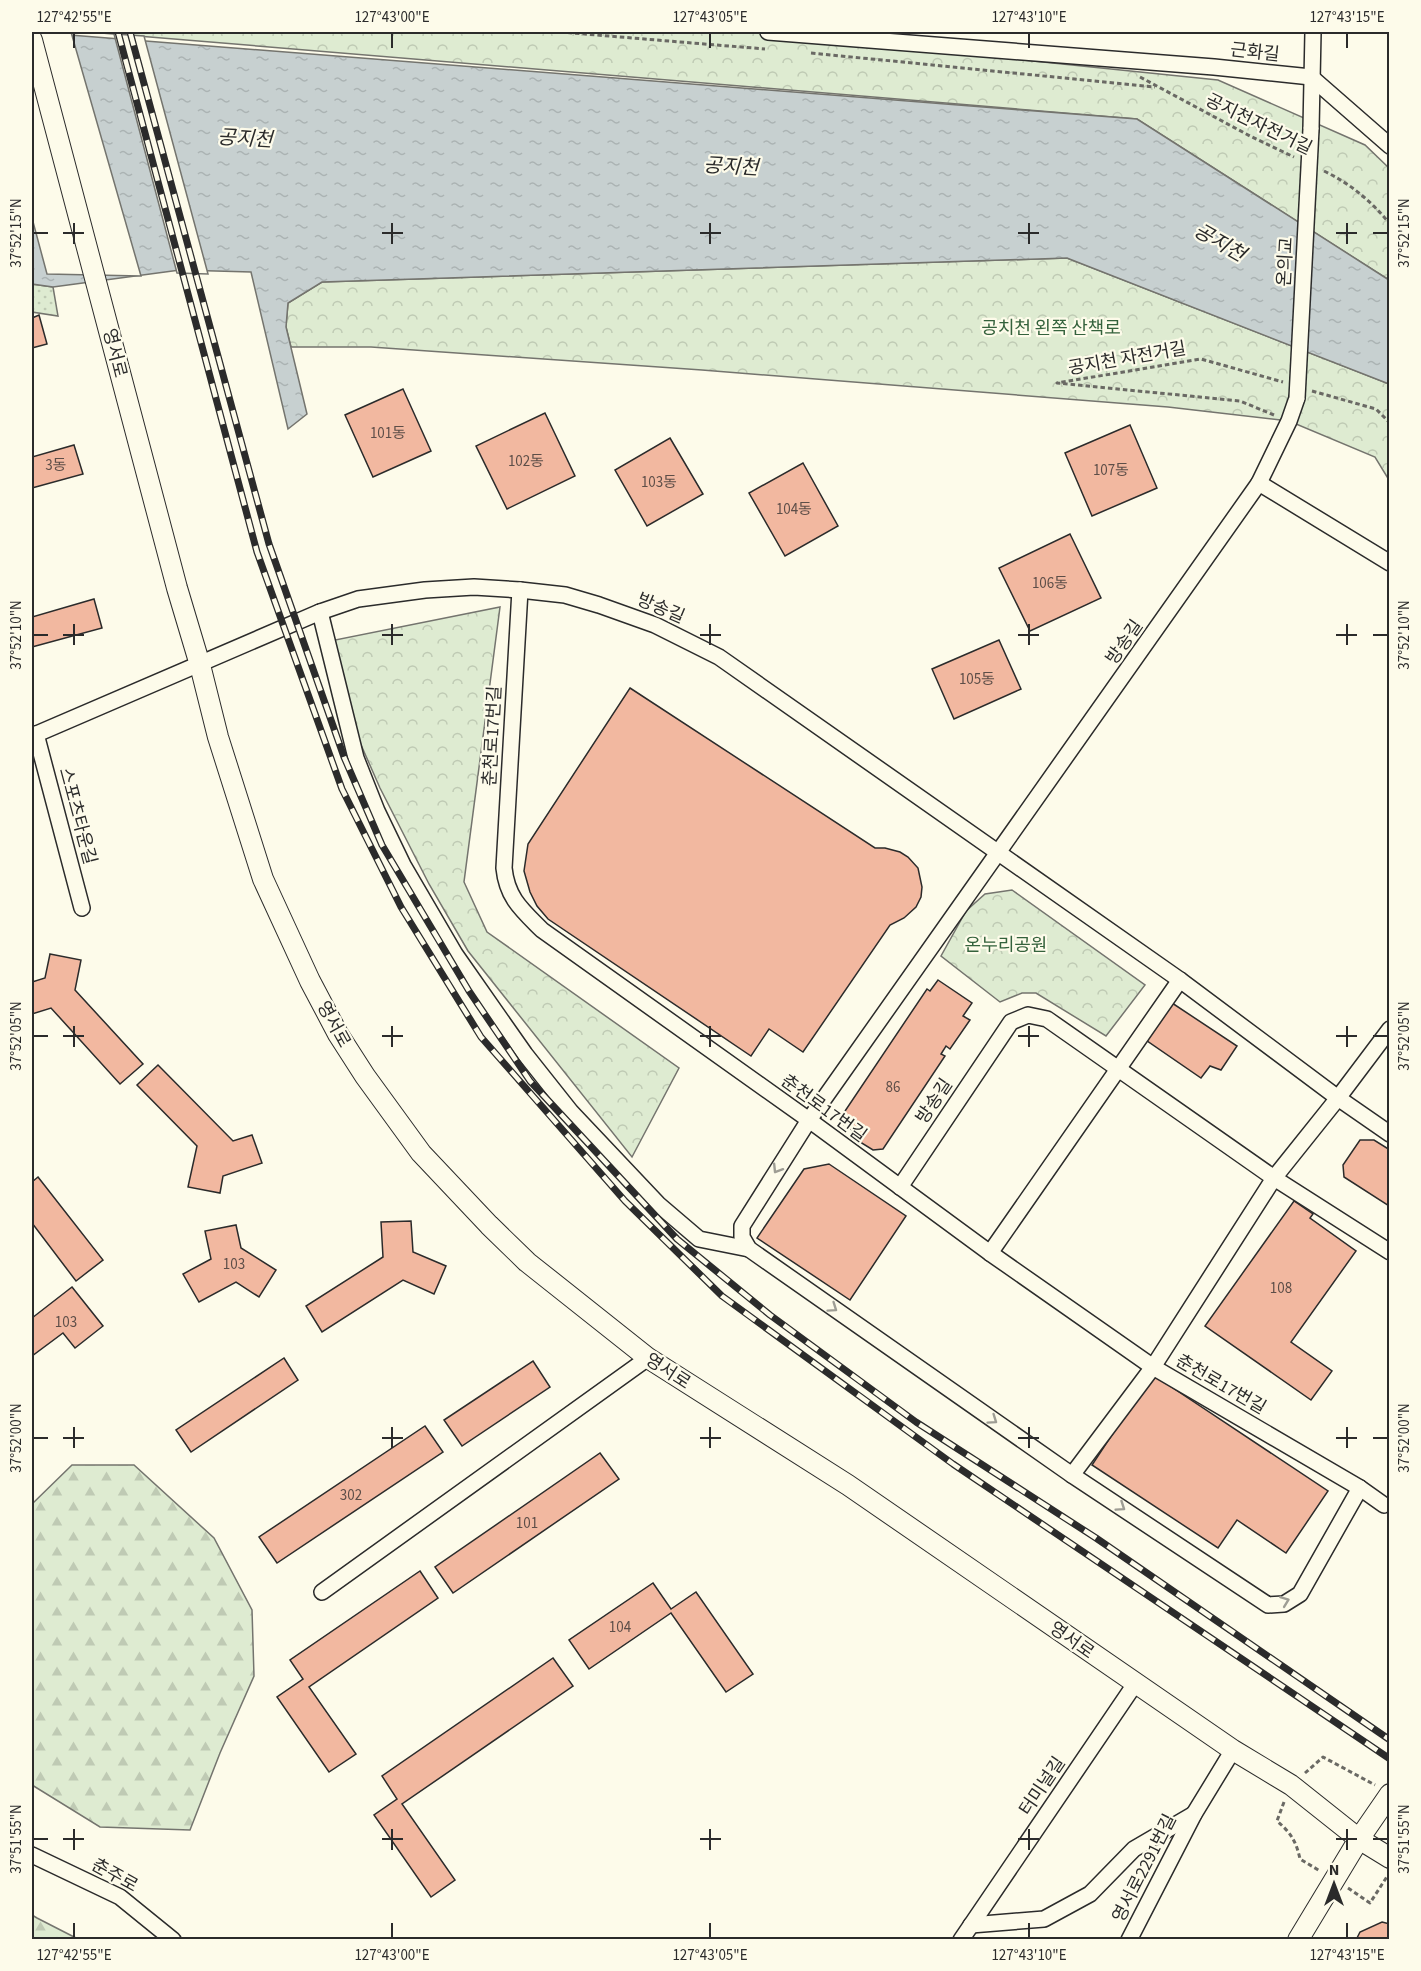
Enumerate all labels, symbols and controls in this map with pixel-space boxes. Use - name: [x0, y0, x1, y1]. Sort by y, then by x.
- text: 127°42'55"E: [36, 7, 112, 28]
- text: 127°43'00"E: [354, 7, 430, 28]
- text: 127°43'05"E: [672, 7, 748, 28]
- text: 127°43'10"E: [991, 7, 1067, 28]
- text: 127°43'15"E: [1309, 7, 1385, 28]
- street label: 근화길: [1229, 37, 1281, 68]
- street label: 공지천자전거길: [1201, 88, 1316, 161]
- water label: 공지천: [217, 124, 276, 155]
- water label: 공지천: [703, 152, 762, 183]
- text: 37°52'15"N: [6, 198, 27, 268]
- text: 37°52'15"N: [1394, 198, 1415, 268]
- water label: 공지천: [1189, 217, 1253, 270]
- street label: 온의교: [1272, 237, 1299, 287]
- park label: 공치천 왼쪽 산책로: [981, 316, 1121, 341]
- street label: 영서로: [96, 326, 133, 380]
- street label: 공지천 자전거길: [1066, 336, 1188, 381]
- house number: 101동: [370, 423, 406, 444]
- house number: 102동: [508, 451, 544, 472]
- house number: 3동: [45, 455, 67, 476]
- house number: 107동: [1093, 460, 1129, 481]
- house number: 103동: [641, 472, 677, 493]
- house number: 104동: [776, 499, 812, 520]
- house number: 106동: [1032, 573, 1068, 594]
- street label: 방송길: [633, 587, 689, 630]
- text: 37°52'10"N: [6, 600, 27, 670]
- text: 37°52'10"N: [1394, 600, 1415, 670]
- street label: 방송길: [1100, 615, 1149, 670]
- house number: 105동: [959, 669, 995, 690]
- street label: 춘천로17번길: [477, 685, 508, 787]
- street label: 스포츠타운길: [53, 765, 102, 867]
- park label: 온누리공원: [965, 933, 1047, 958]
- street label: 영서로: [311, 996, 357, 1052]
- text: 37°52'05"N: [6, 1001, 27, 1071]
- text: 37°52'05"N: [1394, 1001, 1415, 1071]
- street label: 춘천로17번길: [776, 1069, 872, 1148]
- street label: 방송길: [910, 1074, 959, 1129]
- house number: 86: [886, 1077, 900, 1098]
- one-way arrow: [774, 1163, 785, 1174]
- house number: 103: [223, 1254, 245, 1275]
- house number: 108: [1270, 1278, 1292, 1299]
- one-way arrow: [827, 1301, 838, 1312]
- house number: 103: [55, 1312, 77, 1333]
- street label: 영서로: [640, 1347, 695, 1395]
- street label: 춘천로17번길: [1171, 1348, 1271, 1420]
- text: 37°52'00"N: [6, 1403, 27, 1473]
- text: 37°52'00"N: [1394, 1403, 1415, 1473]
- one-way arrow: [987, 1413, 998, 1424]
- house number: 302: [340, 1485, 362, 1506]
- one-way arrow: [1114, 1500, 1125, 1511]
- house number: 101: [516, 1513, 538, 1534]
- one-way arrow: [1278, 1596, 1289, 1608]
- street label: 영서로: [1044, 1616, 1099, 1665]
- house number: 104: [609, 1617, 632, 1638]
- street label: 터미널길: [1014, 1752, 1071, 1821]
- text: 37°51'55"N: [6, 1804, 27, 1874]
- text: 37°51'55"N: [1394, 1804, 1415, 1874]
- street label: 영서로2291번길: [1106, 1810, 1183, 1927]
- street label: 춘주로: [87, 1852, 143, 1898]
- north arrow: [1304, 1854, 1364, 1914]
- text: N: [1329, 1859, 1339, 1881]
- text: 127°42'55"E: [36, 1945, 112, 1966]
- text: 127°43'00"E: [354, 1945, 430, 1966]
- text: 127°43'05"E: [672, 1945, 748, 1966]
- text: 127°43'10"E: [991, 1945, 1067, 1966]
- text: 127°43'15"E: [1309, 1945, 1385, 1966]

